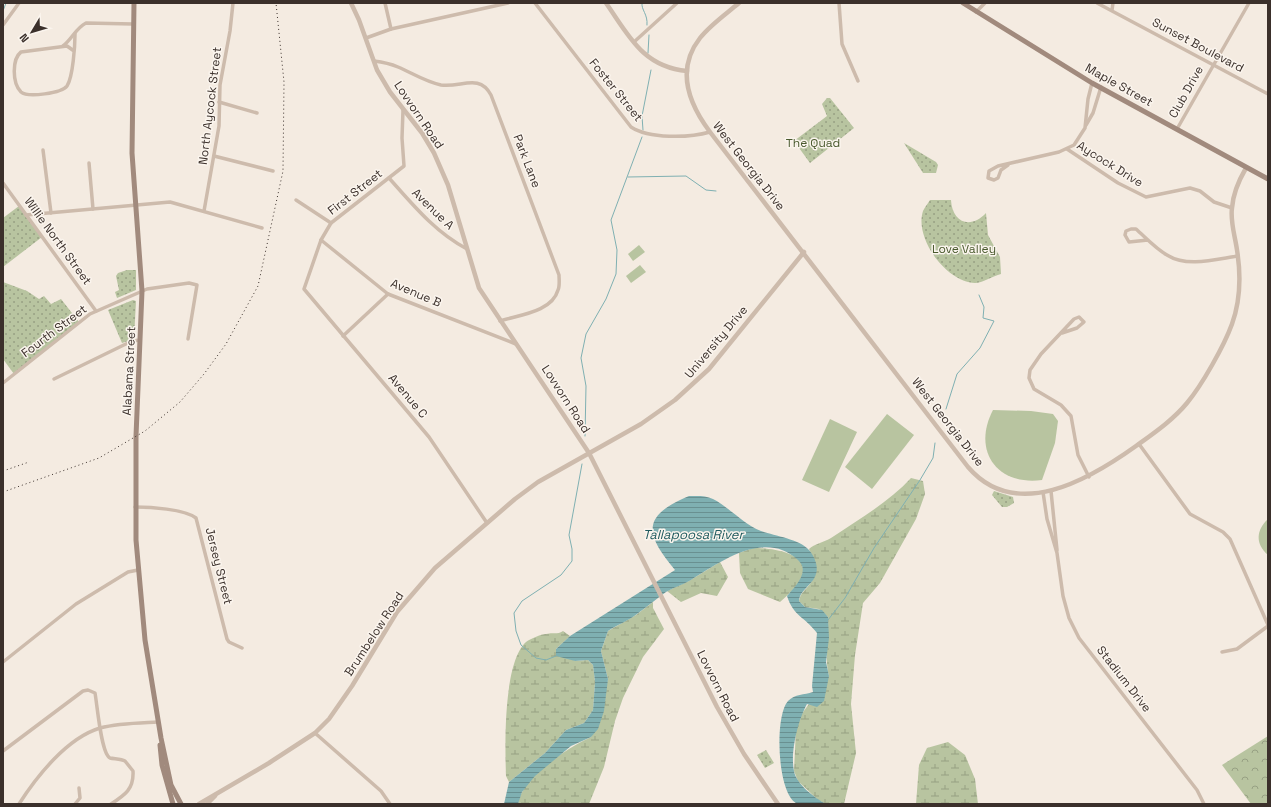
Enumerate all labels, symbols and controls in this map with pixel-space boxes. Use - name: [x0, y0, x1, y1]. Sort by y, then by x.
- north arrow: [12, 12, 52, 52]
- street label: Sunset Boulevard: [1149, 14, 1247, 76]
- text: N: [16, 31, 32, 45]
- street label: North Aycock Street: [195, 46, 225, 166]
- street label: Foster Street: [586, 55, 646, 125]
- street label: Maple Street: [1082, 60, 1156, 110]
- street label: Club Drive: [1165, 63, 1207, 121]
- street label: Lovvorn Road: [390, 78, 448, 152]
- street label: West Georgia Drive: [709, 118, 789, 214]
- street label: Park Lane: [510, 132, 544, 190]
- park label: The Quad: [786, 135, 840, 151]
- street label: Aycock Drive: [1074, 137, 1146, 191]
- street label: First Street: [324, 166, 386, 218]
- street label: Avenue A: [408, 185, 458, 233]
- street label: Willie North Street: [21, 194, 95, 288]
- park label: Love Valley: [932, 241, 996, 257]
- street label: Avenue B: [388, 275, 444, 311]
- street label: Fourth Street: [18, 301, 90, 361]
- street label: University Drive: [681, 302, 751, 382]
- street label: Alabama Street: [119, 326, 139, 416]
- street label: Lovvorn Road: [538, 362, 594, 436]
- street label: Avenue C: [385, 370, 431, 422]
- street label: West Georgia Drive: [908, 374, 988, 470]
- street label: Jersey Street: [202, 526, 236, 606]
- water label: Tallapoosa River: [643, 526, 745, 543]
- street label: Brumbelow Road: [341, 589, 407, 679]
- street label: Stadium Drive: [1093, 643, 1155, 715]
- street label: Lovvorn Road: [693, 648, 743, 724]

